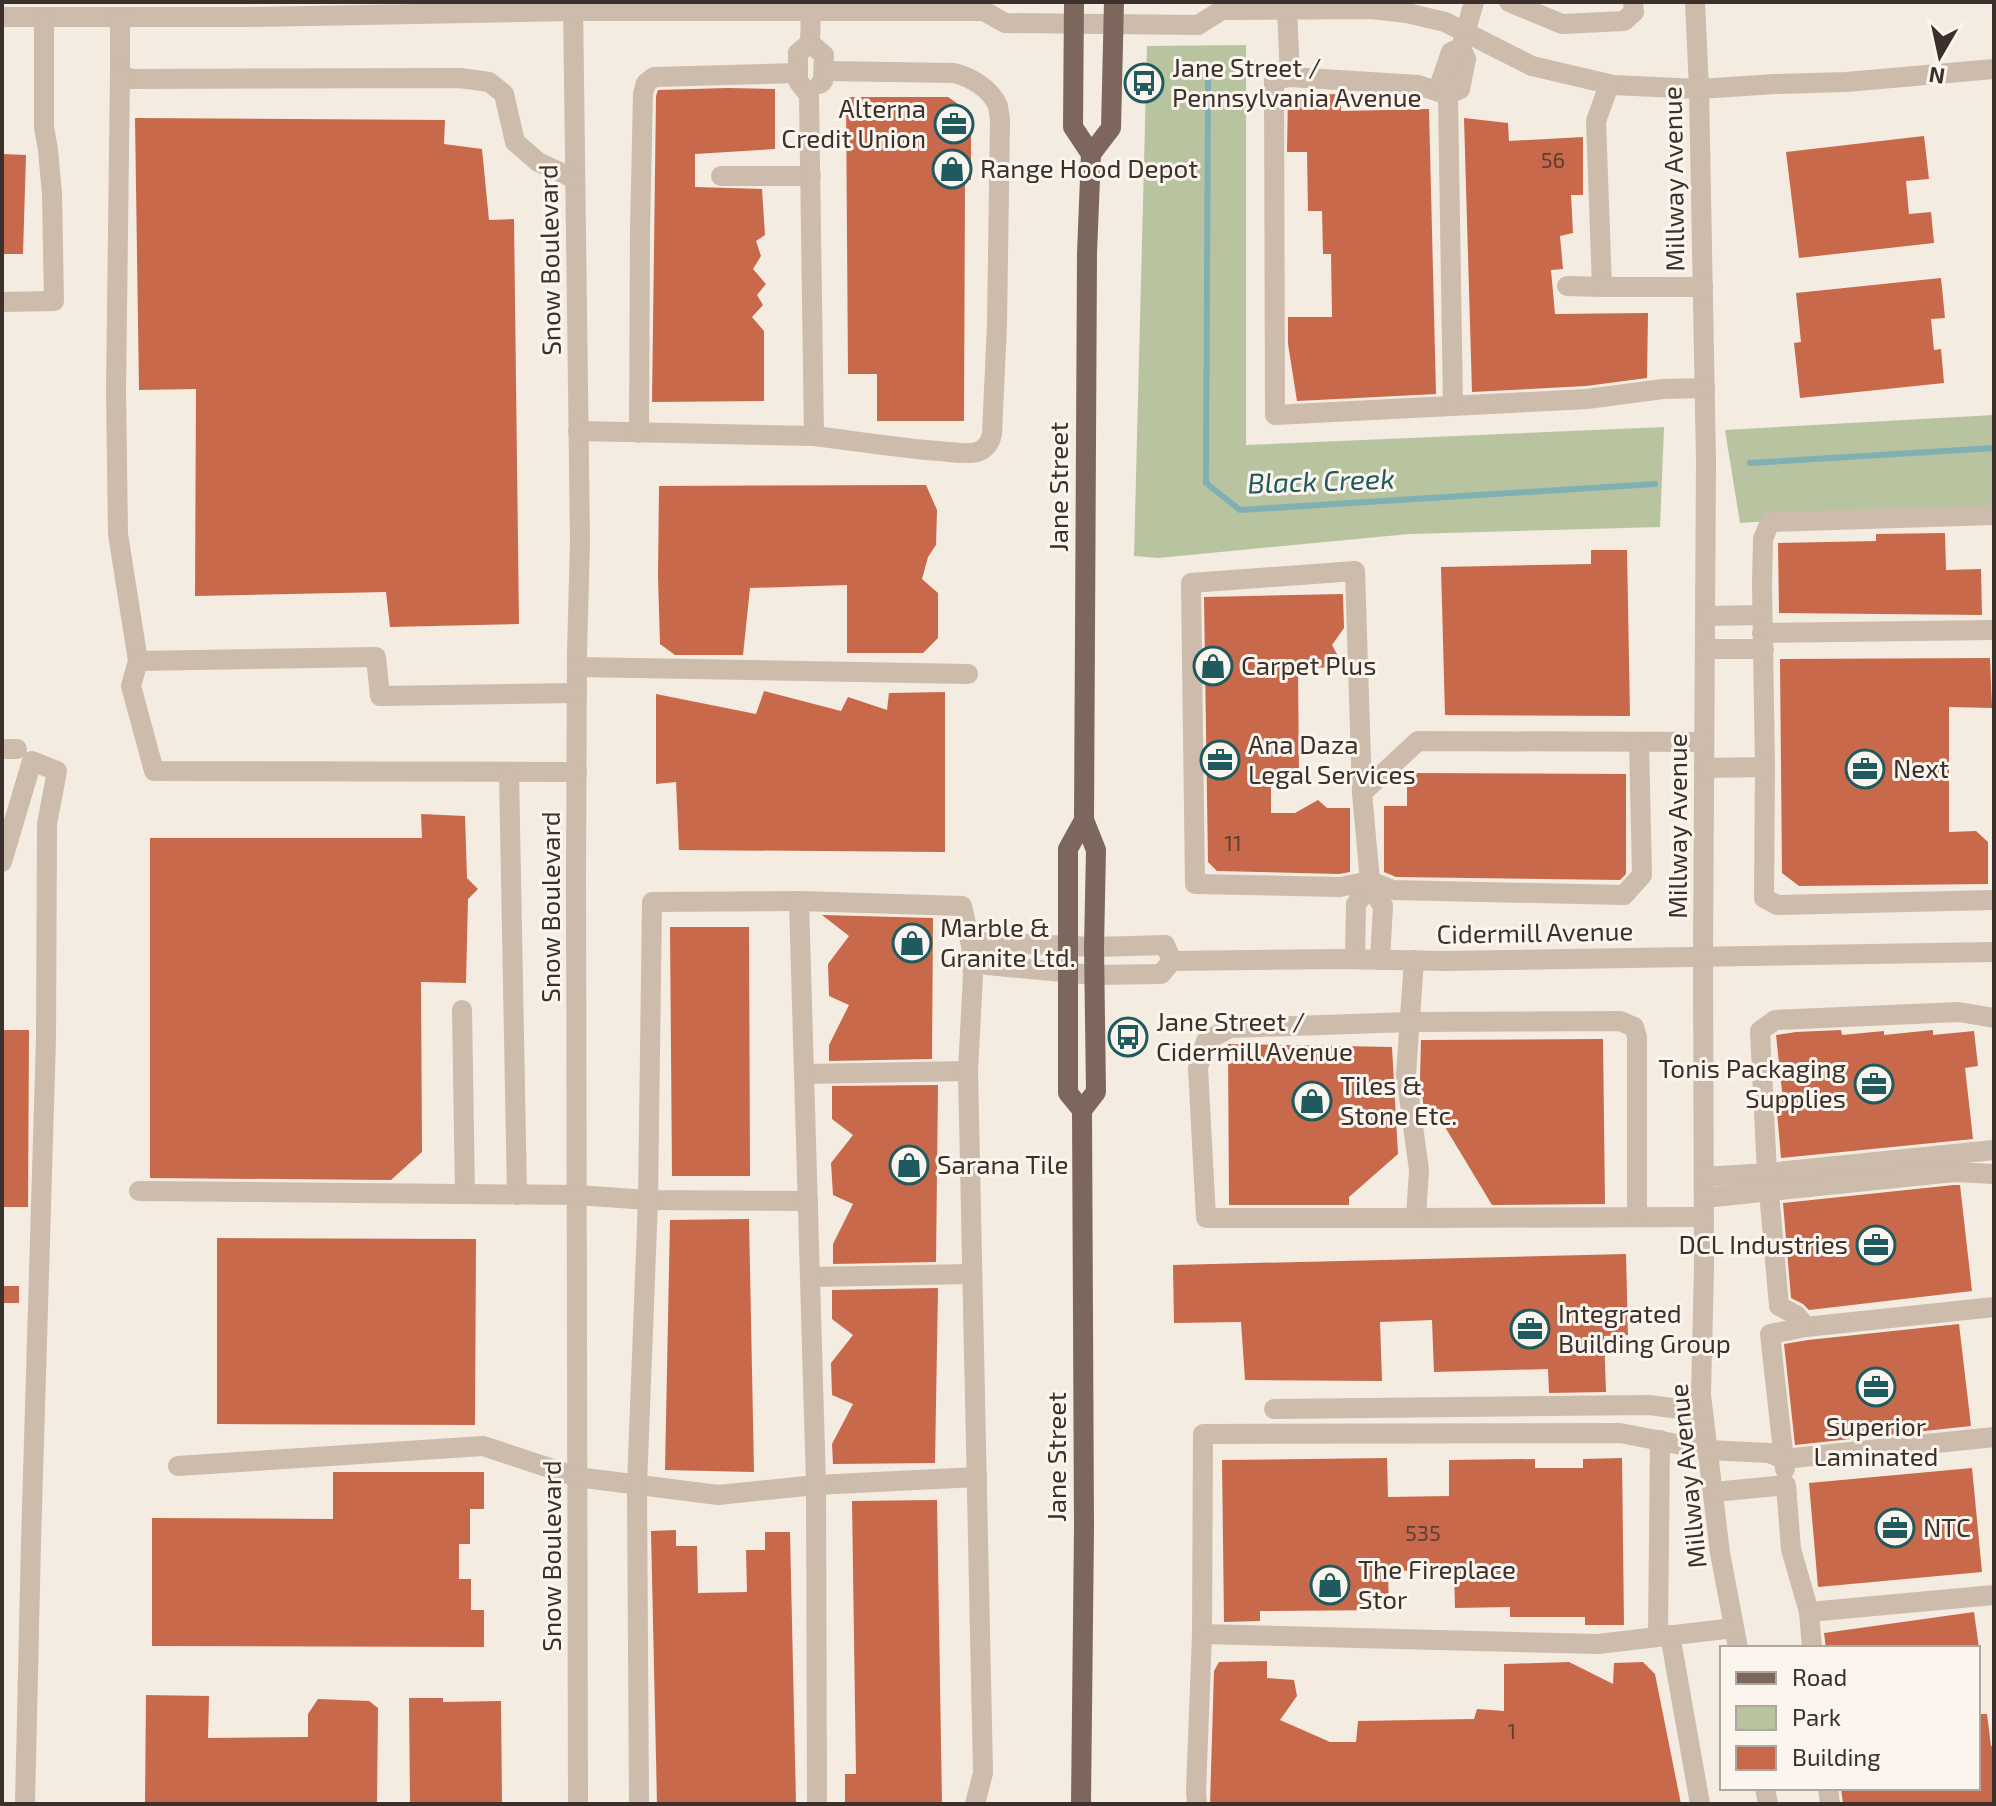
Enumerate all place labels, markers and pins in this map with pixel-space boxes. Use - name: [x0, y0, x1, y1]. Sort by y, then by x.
- place label: Jane Street / Pennsylvania Avenue: [1172, 51, 1421, 112]
- bus stop icon: Jane Street / Pennsylvania Avenue: [1123, 62, 1165, 104]
- place label: Alterna Credit Union: [781, 92, 926, 153]
- office icon: Alterna Credit Union: [933, 103, 975, 145]
- shop icon: Range Hood Depot: [931, 148, 973, 190]
- place label: Range Hood Depot: [980, 152, 1198, 183]
- shop icon: Carpet Plus: [1192, 645, 1234, 687]
- place label: Carpet Plus: [1241, 649, 1376, 680]
- place label: Ana Daza Legal Services: [1248, 728, 1416, 789]
- office icon: Ana Daza Legal Services: [1199, 739, 1241, 781]
- office icon: Next: [1844, 748, 1886, 790]
- place label: Next: [1893, 752, 1949, 783]
- place label: Marble & Granite Ltd.: [940, 911, 1076, 972]
- shop icon: Marble & Granite Ltd.: [891, 922, 933, 964]
- place label: Jane Street / Cidermill Avenue: [1156, 1005, 1353, 1066]
- bus stop icon: Jane Street / Cidermill Avenue: [1107, 1016, 1149, 1058]
- place label: Tonis Packaging Supplies: [1658, 1052, 1846, 1113]
- office icon: Tonis Packaging Supplies: [1853, 1063, 1895, 1105]
- place label: Tiles & Stone Etc.: [1340, 1069, 1457, 1130]
- shop icon: Tiles & Stone Etc.: [1291, 1080, 1333, 1122]
- shop icon: Sarana Tile: [888, 1144, 930, 1186]
- place label: Sarana Tile: [937, 1148, 1068, 1179]
- office icon: DCL Industries: [1855, 1224, 1897, 1266]
- place label: DCL Industries: [1679, 1228, 1848, 1259]
- place label: Integrated Building Group: [1558, 1297, 1731, 1358]
- office icon: Integrated Building Group: [1509, 1308, 1551, 1350]
- office icon: Superior Laminated: [1855, 1366, 1897, 1408]
- place label: Superior Laminated: [1813, 1410, 1939, 1471]
- office icon: NTC: [1874, 1507, 1916, 1549]
- place label: NTC: [1923, 1511, 1971, 1542]
- place label: The Fireplace Stor: [1358, 1553, 1516, 1614]
- shop icon: The Fireplace Stor: [1309, 1564, 1351, 1606]

